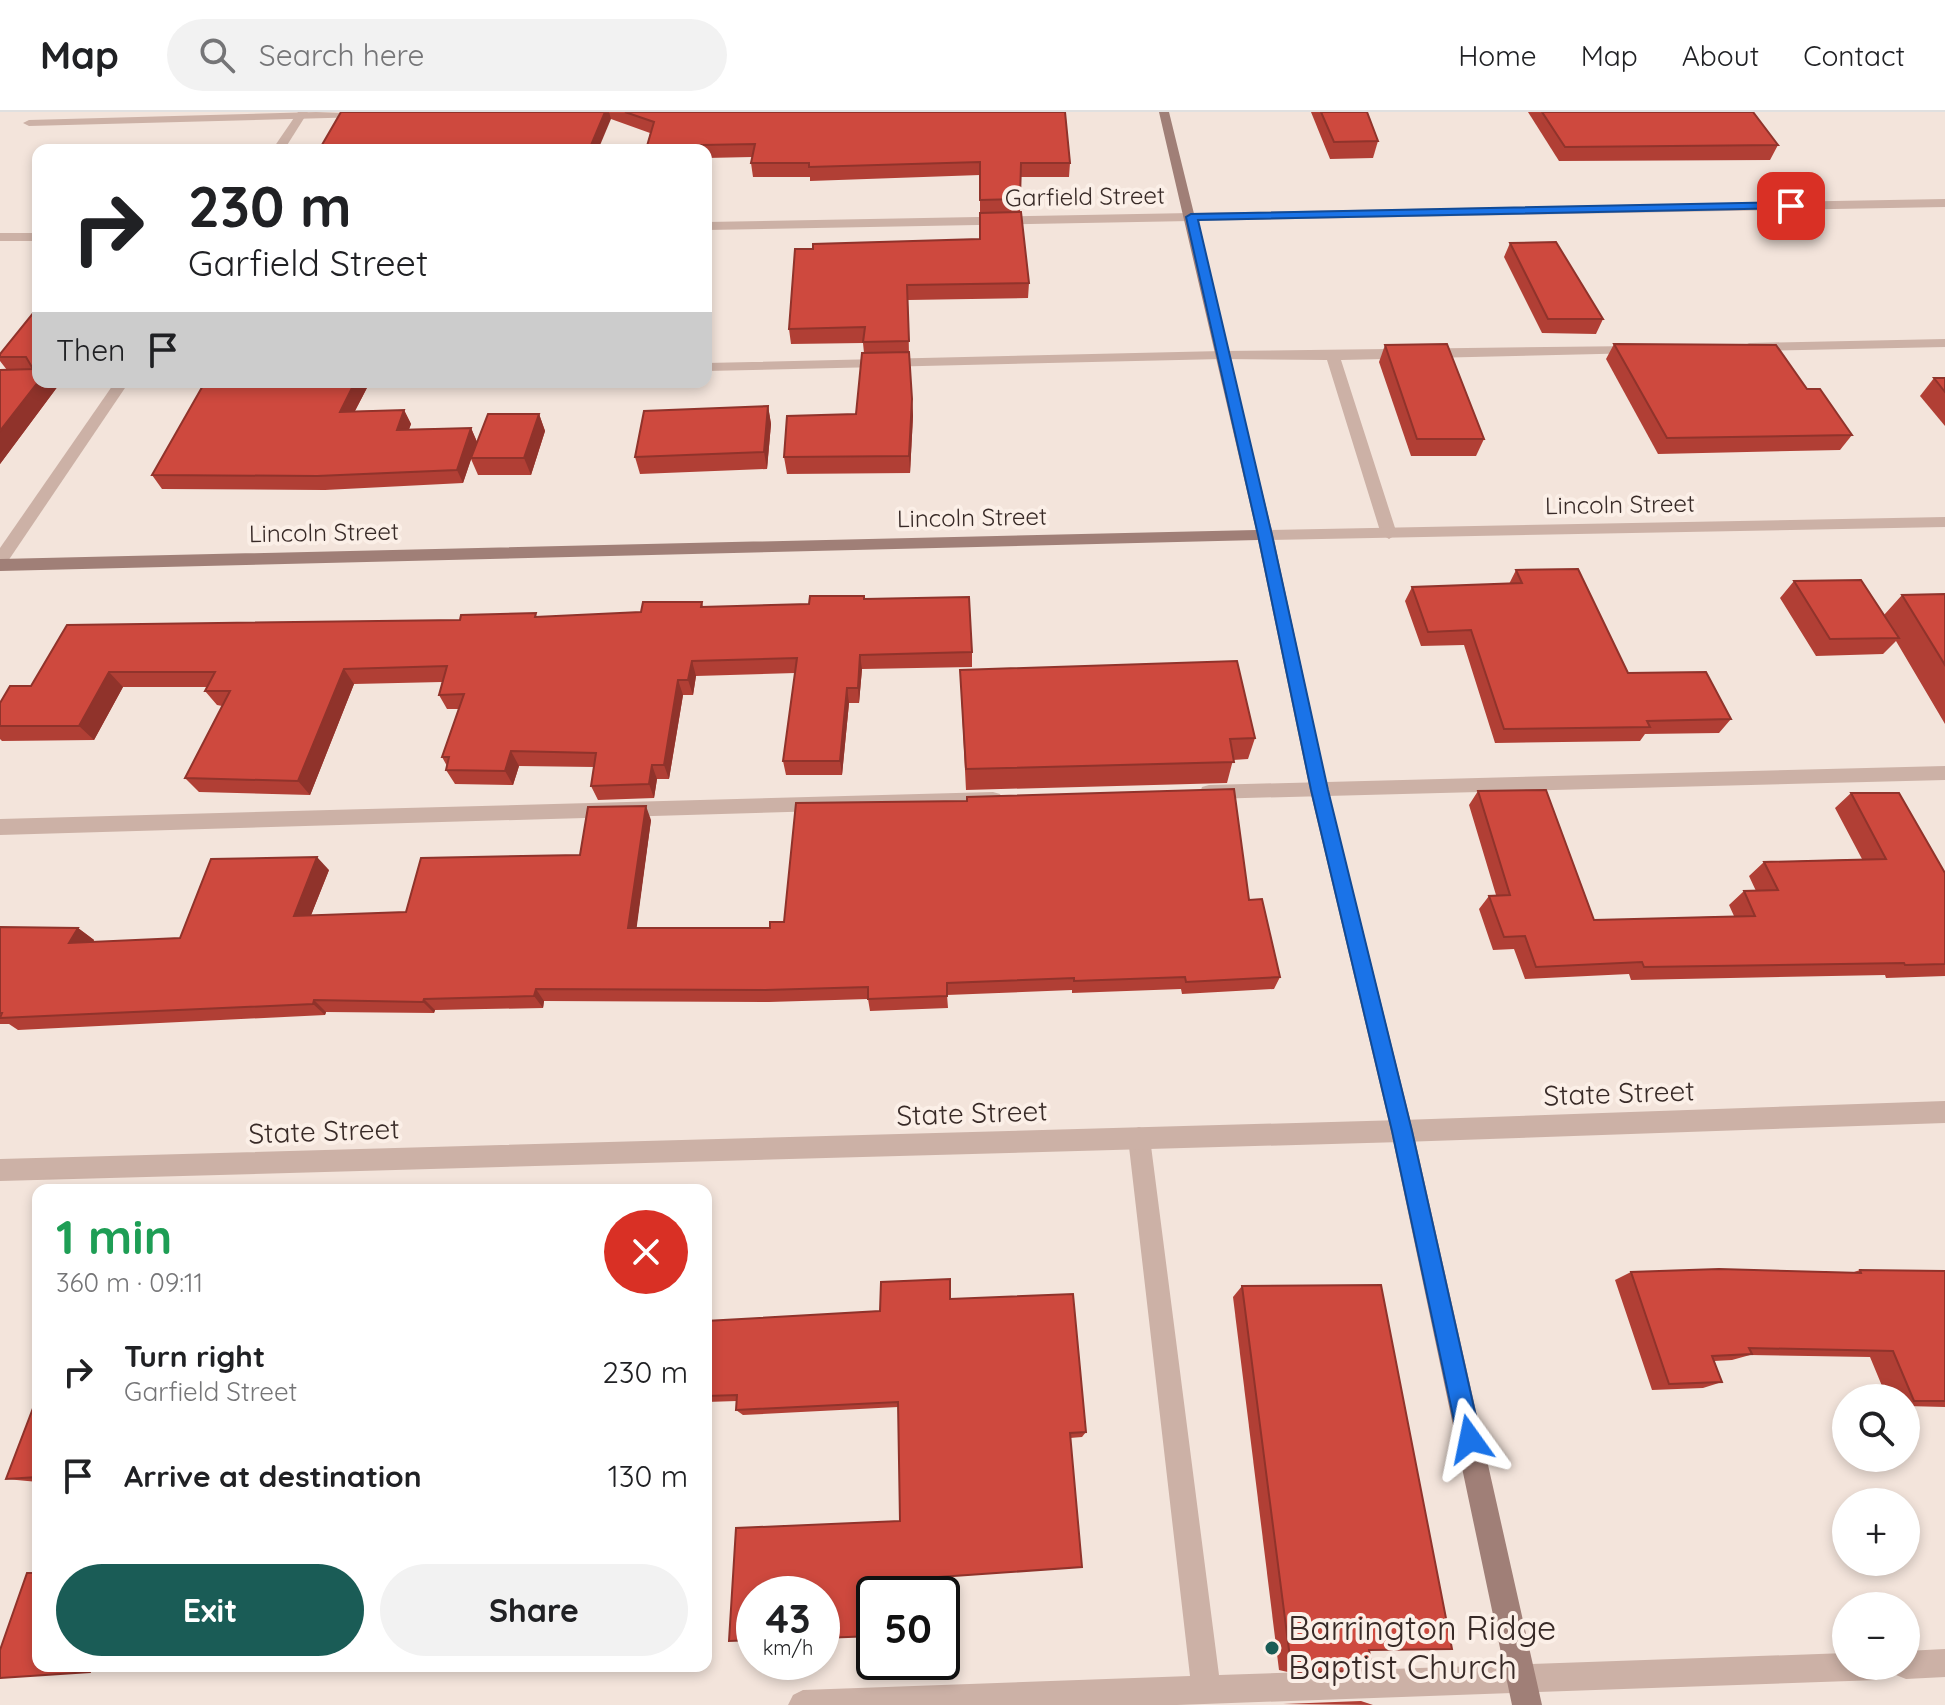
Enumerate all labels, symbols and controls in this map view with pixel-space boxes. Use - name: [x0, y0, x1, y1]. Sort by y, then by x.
- search box: [167, 19, 727, 91]
- text: Map: [40, 31, 119, 79]
- icon: search: [195, 33, 239, 77]
- text: Search here: [259, 36, 424, 74]
- text: Home: [1458, 38, 1537, 73]
- text: Map: [1581, 38, 1638, 73]
- text: About: [1682, 38, 1759, 73]
- text: Contact: [1803, 38, 1905, 73]
- text: 230 m: [188, 171, 352, 241]
- pin: [1757, 172, 1825, 240]
- icon: right: [56, 176, 160, 280]
- street label: Garfield Street: [1005, 180, 1165, 212]
- icon: arrive: [1769, 184, 1813, 228]
- text: Garfield Street: [188, 240, 428, 285]
- icon: arrive: [141, 328, 185, 372]
- text: Then: [56, 331, 125, 369]
- street label: Lincoln Street: [1545, 488, 1695, 520]
- street label: Lincoln Street: [897, 501, 1047, 533]
- street label: Lincoln Street: [249, 516, 399, 548]
- street label: State Street: [1543, 1072, 1695, 1113]
- street label: State Street: [896, 1092, 1048, 1133]
- street label: State Street: [248, 1110, 400, 1151]
- text: 1 min: [56, 1206, 172, 1266]
- button: close: [604, 1210, 688, 1294]
- text: 360 m · 09:11: [56, 1266, 203, 1299]
- text: Turn right: [124, 1337, 265, 1375]
- icon: right: [56, 1350, 100, 1394]
- text: 230 m: [602, 1353, 688, 1391]
- text: Garfield Street: [124, 1375, 297, 1408]
- map controls: [1832, 1384, 1920, 1680]
- button: search: [1832, 1384, 1920, 1472]
- position arrow: [1428, 1397, 1512, 1481]
- icon: arrive: [56, 1454, 100, 1498]
- text: Arrive at destination: [124, 1457, 422, 1495]
- text: 130 m: [608, 1457, 688, 1495]
- button: +: [1832, 1488, 1920, 1576]
- button: Exit: [56, 1564, 364, 1656]
- button: Share: [380, 1564, 688, 1656]
- speed limit sign: 50: [856, 1576, 960, 1680]
- button: −: [1832, 1592, 1920, 1680]
- text: 43: [766, 1593, 811, 1643]
- place label: Barrington Ridge Baptist Church: [1288, 1606, 1556, 1688]
- text: km/h: [763, 1635, 813, 1660]
- marker: Barrington Ridge Baptist Church: [1263, 1639, 1281, 1657]

